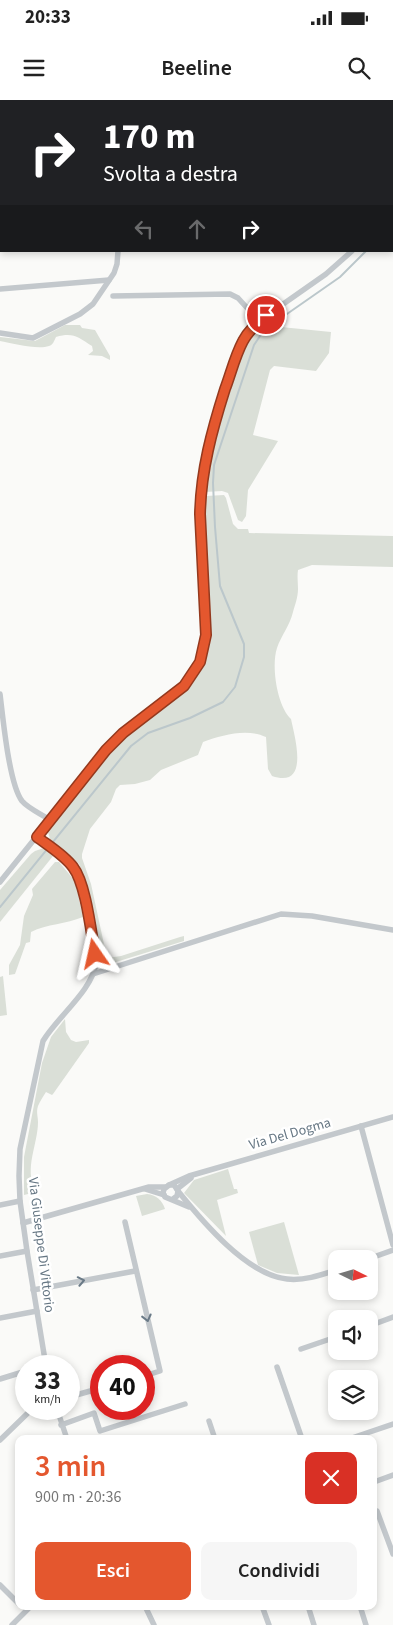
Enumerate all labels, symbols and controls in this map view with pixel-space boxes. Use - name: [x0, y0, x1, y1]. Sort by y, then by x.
- text: 20:33: [25, 4, 71, 31]
- text: Beeline: [161, 52, 232, 84]
- icon: menu: [20, 54, 48, 82]
- icon: search: [345, 54, 373, 82]
- text: 170 m: [103, 112, 195, 162]
- icon: right: [20, 120, 85, 185]
- text: Svolta a destra: [103, 158, 238, 190]
- icon: left: [130, 215, 158, 243]
- icon: ahead: [183, 215, 211, 243]
- icon: right: [236, 215, 264, 243]
- pin: [245, 294, 287, 336]
- icon: arrive: [252, 301, 280, 329]
- position arrow: [68, 927, 120, 979]
- street label: Via Del Dogma: [247, 1113, 333, 1155]
- street label: Via Giuseppe Di Vittorio: [23, 1176, 59, 1314]
- north arrow: [328, 1250, 378, 1300]
- map controls: [328, 1250, 378, 1420]
- one-way arrow: [77, 1277, 85, 1287]
- button: sound: [328, 1310, 378, 1360]
- one-way arrow: [141, 1314, 152, 1323]
- speed limit sign: 40: [90, 1355, 155, 1420]
- text: 33: [34, 1363, 61, 1399]
- button: layers: [328, 1370, 378, 1420]
- text: km/h: [34, 1391, 61, 1408]
- text: 3 min: [35, 1445, 106, 1488]
- button: close: [305, 1452, 357, 1504]
- text: 900 m · 20:36: [35, 1486, 122, 1508]
- button: Esci: [35, 1542, 191, 1600]
- button: Condividi: [201, 1542, 357, 1600]

